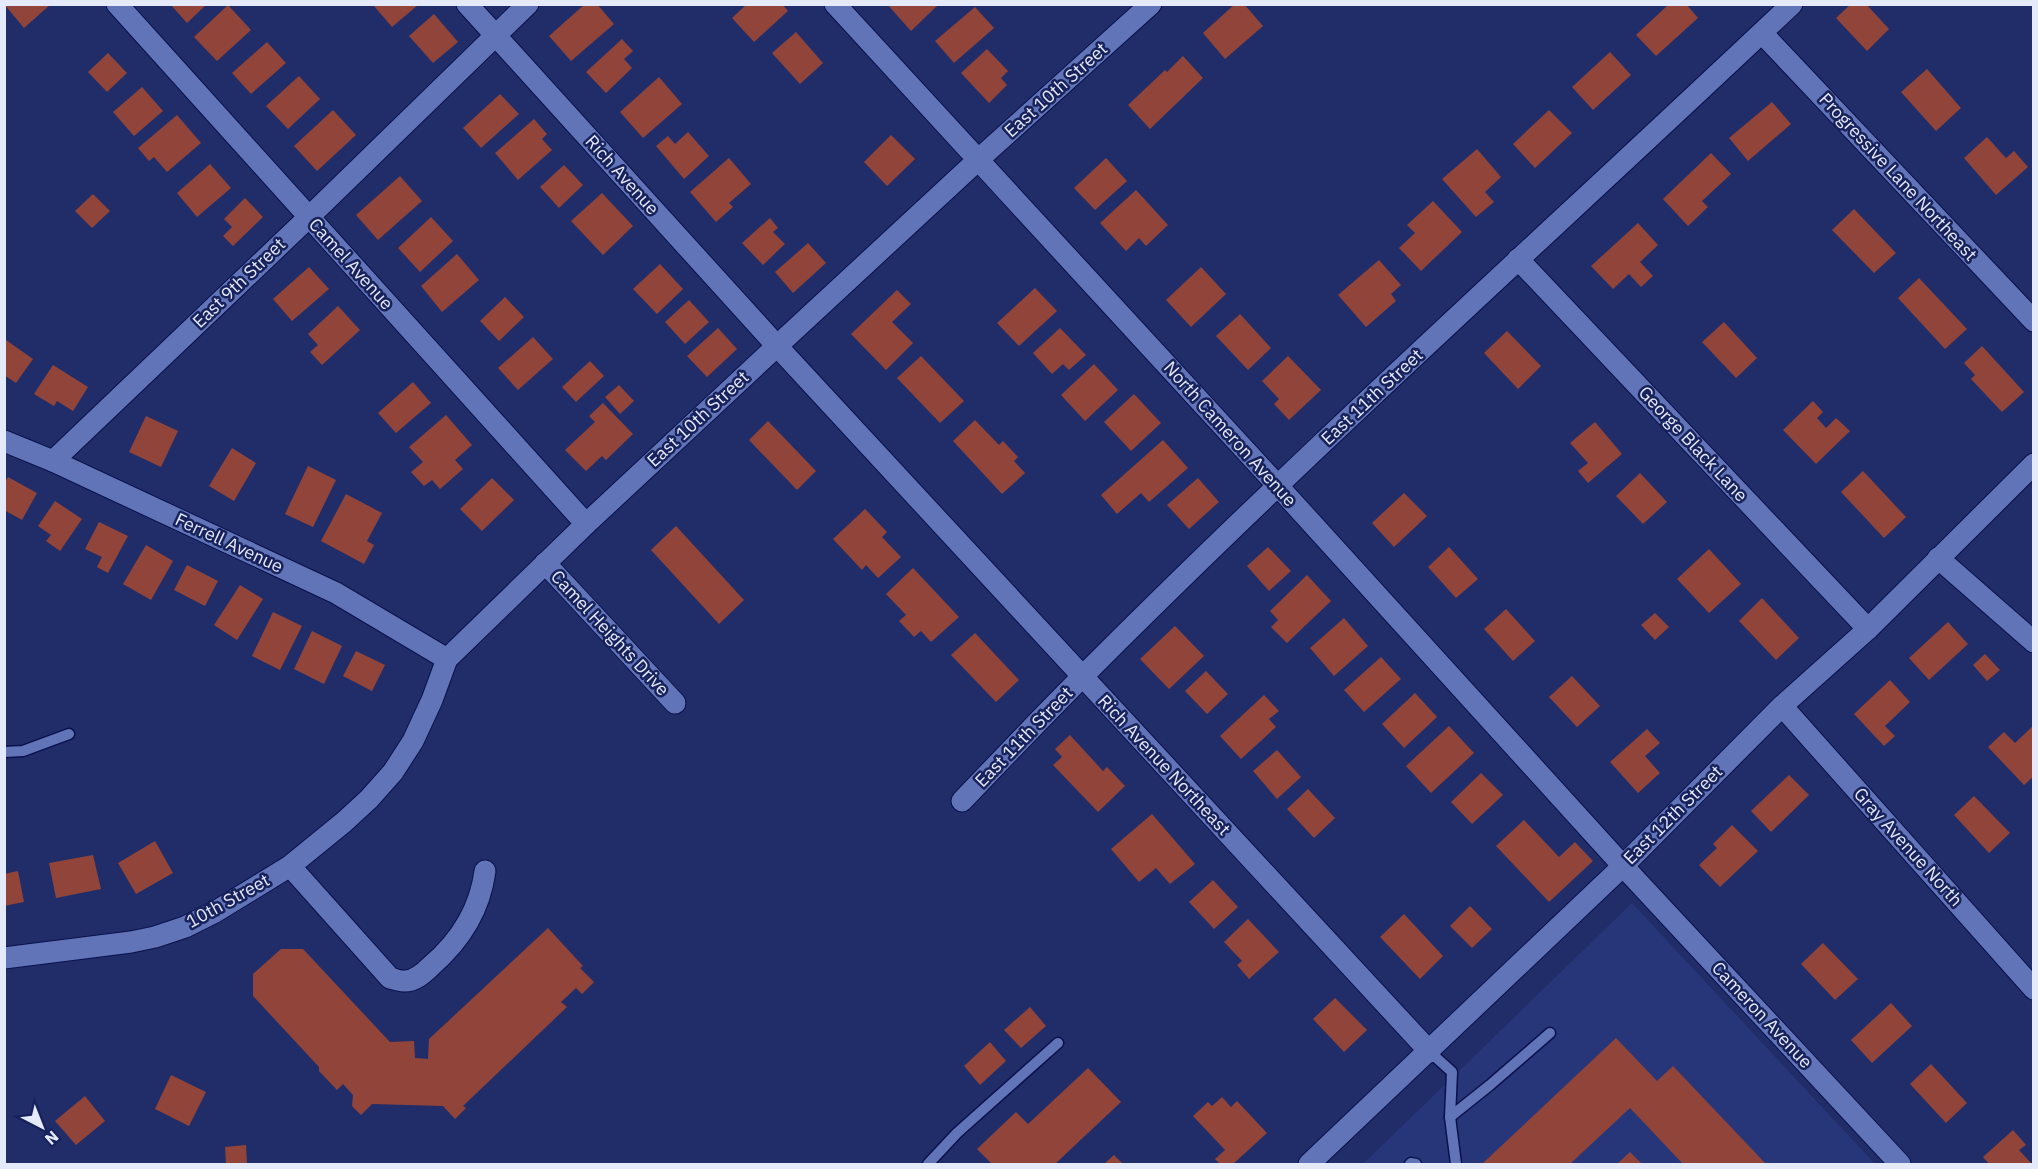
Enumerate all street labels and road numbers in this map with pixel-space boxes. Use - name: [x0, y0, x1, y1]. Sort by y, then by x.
- street label: East 10th Street: [999, 37, 1112, 142]
- street label: Progressive Lane Northeast: [1814, 88, 1982, 265]
- street label: Rich Avenue: [580, 130, 664, 219]
- street label: Camel Avenue: [304, 213, 399, 314]
- street label: East 9th Street: [187, 233, 290, 333]
- street label: East 11th Street: [1316, 344, 1427, 450]
- street label: North Cameron Avenue: [1159, 356, 1302, 511]
- street label: East 10th Street: [642, 366, 753, 472]
- street label: George Black Lane: [1634, 381, 1753, 506]
- street label: Ferrell Avenue: [172, 507, 287, 578]
- street label: Camel Heights Drive: [546, 565, 675, 700]
- street label: East 11th Street: [970, 682, 1077, 792]
- street label: Rich Avenue Northeast: [1093, 689, 1236, 840]
- street label: East 12th Street: [1618, 760, 1727, 869]
- street label: Gray Avenue North: [1849, 782, 1968, 911]
- street label: 10th Street: [182, 868, 273, 933]
- street label: Cameron Avenue: [1707, 957, 1818, 1073]

